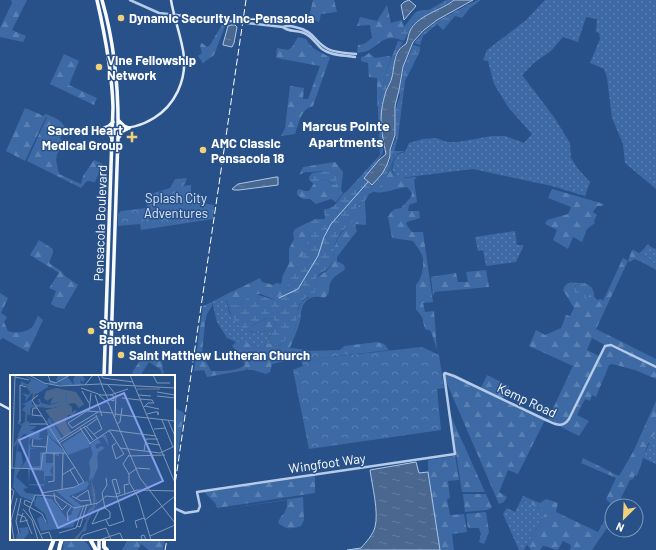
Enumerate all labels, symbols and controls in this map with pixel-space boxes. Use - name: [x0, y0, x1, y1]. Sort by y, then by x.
- place label: Dynamic Security Inc-Pensacola: [129, 10, 315, 26]
- marker: Dynamic Security Inc-Pensacola: [116, 13, 126, 23]
- place label: Vine Fellowship Network: [107, 52, 196, 83]
- marker: Vine Fellowship Network: [94, 62, 104, 72]
- district label: Marcus Pointe Apartments: [302, 117, 390, 150]
- place label: Sacred Heart Medical Group: [42, 122, 123, 153]
- marker: Sacred Heart Medical Group: [126, 131, 138, 143]
- place label: AMC Classic Pensacola 18: [211, 135, 284, 166]
- marker: AMC Classic Pensacola 18: [198, 145, 208, 155]
- street label: Pensacola Boulevard: [90, 164, 110, 282]
- park label: Splash City Adventures: [144, 190, 208, 221]
- place label: Smyrna Baptist Church: [99, 316, 185, 347]
- marker: Smyrna Baptist Church: [86, 326, 96, 336]
- place label: Saint Matthew Lutheran Church: [129, 347, 310, 363]
- marker: Saint Matthew Lutheran Church: [116, 350, 126, 360]
- inset map: [10, 375, 175, 540]
- street label: Kemp Road: [495, 379, 559, 421]
- street label: Wingfoot Way: [288, 450, 366, 476]
- north arrow: [604, 498, 644, 538]
- text: N: [614, 520, 626, 535]

